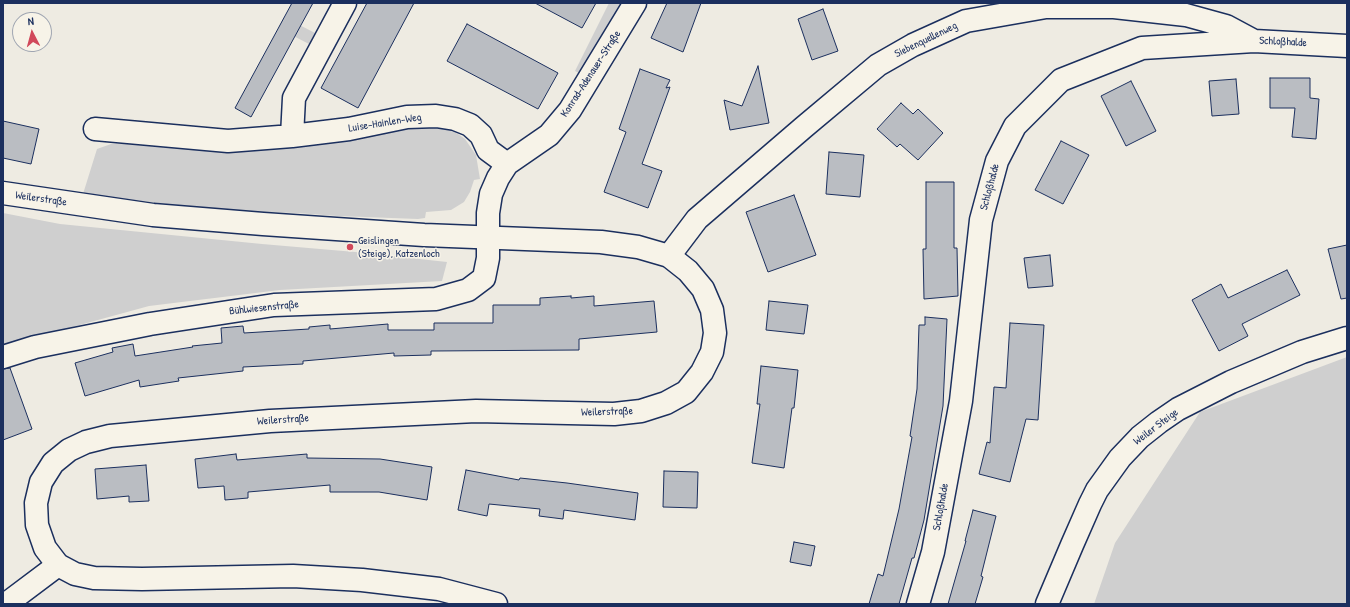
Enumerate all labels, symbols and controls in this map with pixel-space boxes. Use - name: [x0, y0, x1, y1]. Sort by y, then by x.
- north arrow: [12, 12, 52, 52]
- text: N: [27, 14, 34, 28]
- street label: Siebenquellenweg: [893, 19, 959, 61]
- street label: Konrad-Adenauer-Straße: [558, 28, 624, 120]
- street label: Schloßhalde: [1259, 34, 1307, 50]
- street label: Luise-Hainlen-Weg: [348, 111, 422, 135]
- street label: Schloßhalde: [977, 162, 1003, 212]
- street label: Weilerstraße: [14, 189, 68, 209]
- place label: Geislingen (Steige), Katzenloch: [358, 234, 440, 260]
- marker: Geislingen (Steige), Katzenloch: [345, 242, 355, 252]
- street label: Bühlwiesenstraße: [229, 298, 299, 318]
- street label: Weilerstraße: [581, 404, 633, 420]
- street label: Weiler Steige: [1131, 406, 1181, 448]
- street label: Weilerstraße: [257, 412, 309, 428]
- street label: Schloßhalde: [930, 482, 952, 532]

